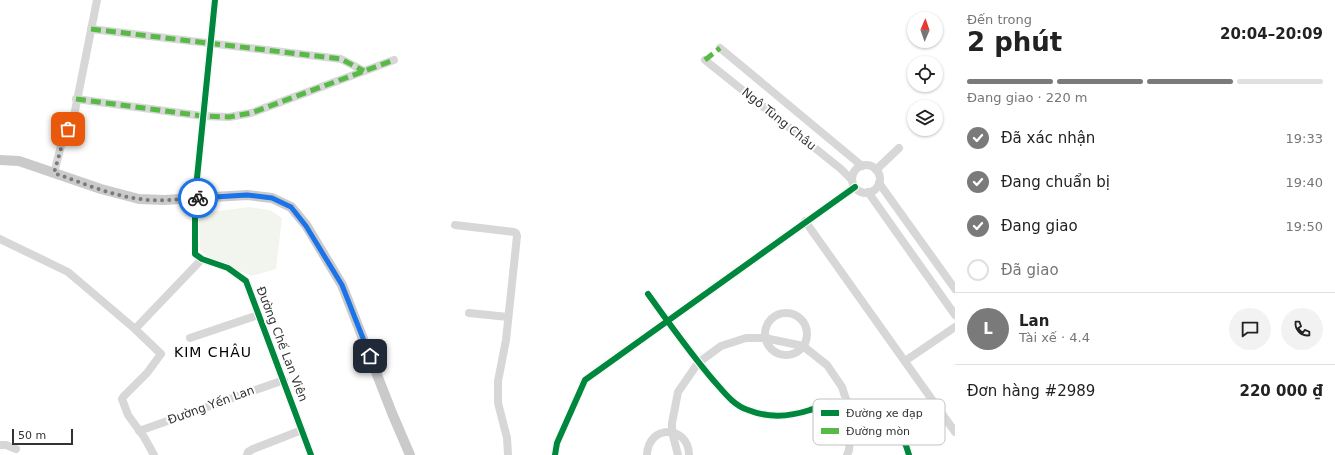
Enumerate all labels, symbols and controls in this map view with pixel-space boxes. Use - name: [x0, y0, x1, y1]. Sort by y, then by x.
- north arrow: [907, 12, 943, 48]
- map controls: [907, 12, 943, 136]
- text: Đến trong: [967, 12, 1032, 27]
- text: 20:04–20:09: [1220, 25, 1323, 43]
- text: 2 phút: [967, 27, 1062, 57]
- button: locate: [907, 56, 943, 92]
- street label: Ngô Tùng Châu: [739, 85, 819, 153]
- text: Đang giao · 220 m: [967, 90, 1087, 105]
- button: layers: [907, 100, 943, 136]
- pin: [51, 112, 85, 146]
- icon: bag: [57, 118, 79, 140]
- icon: check: [967, 127, 989, 149]
- text: Đã xác nhận: [1001, 129, 1095, 147]
- text: 19:33: [1286, 131, 1323, 146]
- icon: check: [967, 171, 989, 193]
- text: Đang chuẩn bị: [1001, 173, 1110, 191]
- text: 19:40: [1286, 175, 1323, 190]
- courier: [178, 178, 218, 218]
- icon: bike: [187, 187, 209, 209]
- icon: check: [967, 215, 989, 237]
- text: Đang giao: [1001, 217, 1078, 235]
- text: 19:50: [1286, 219, 1323, 234]
- text: Đã giao: [1001, 261, 1059, 279]
- street label: Đường Chế Lan Viên: [254, 284, 310, 404]
- button: chat: [1229, 308, 1271, 350]
- button: phone: [1281, 308, 1323, 350]
- text: Lan: [1019, 312, 1049, 330]
- text: L: [983, 320, 993, 338]
- text: Tài xế · 4.4: [1019, 330, 1090, 345]
- pin: [353, 339, 387, 373]
- district label: KIM CHÂU: [174, 343, 252, 360]
- icon: home: [359, 345, 381, 367]
- text: Đơn hàng #2989: [967, 382, 1095, 400]
- text: 220 000 ₫: [1239, 382, 1323, 400]
- street label: Đường Yến Lan: [166, 383, 256, 427]
- legend: [813, 399, 945, 445]
- text: Đường xe đạp: [846, 407, 923, 420]
- text: Đường mòn: [846, 425, 910, 438]
- scale bar: [12, 427, 73, 446]
- text: 50 m: [18, 429, 46, 442]

